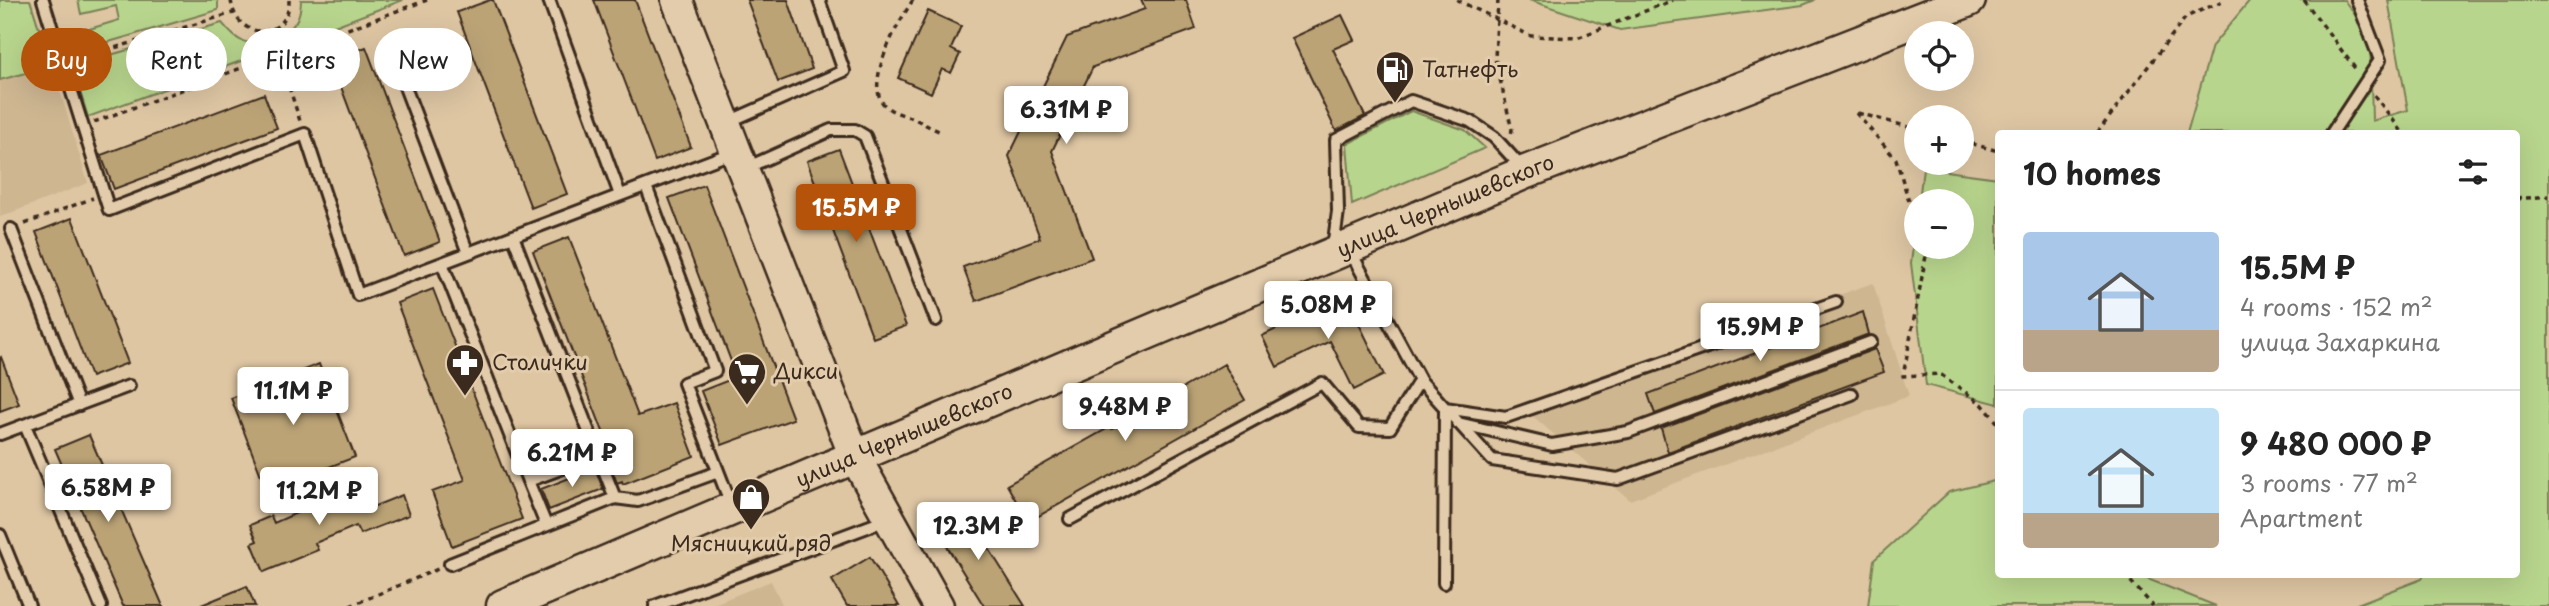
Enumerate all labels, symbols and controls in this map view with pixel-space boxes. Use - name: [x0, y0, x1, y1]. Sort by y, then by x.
- map controls: [1904, 21, 1974, 259]
- button: locate: [1904, 21, 1974, 91]
- chip: Buy: [21, 28, 112, 91]
- chip: Rent: [126, 28, 227, 91]
- chip: Filters: [241, 28, 360, 91]
- chip: New: [374, 28, 472, 91]
- fuel station icon: Татнефть: [1374, 49, 1416, 104]
- place label: Татнефть: [1422, 52, 1518, 84]
- pin: 6.31M ₽: [1001, 86, 1131, 146]
- text: 6.31M ₽: [1020, 91, 1112, 126]
- button: +: [1904, 105, 1974, 175]
- street label: улица Чернышевского: [1331, 145, 1558, 265]
- text: 10 homes: [2023, 150, 2161, 195]
- icon: filters: [2454, 153, 2492, 191]
- pin: 15.5M ₽: [791, 184, 921, 244]
- text: 15.5M ₽: [812, 189, 900, 224]
- button: −: [1904, 189, 1974, 259]
- text: 15.5M ₽: [2240, 244, 2355, 289]
- icon: home: [2079, 260, 2163, 344]
- pin: 5.08M ₽: [1263, 282, 1393, 341]
- text: 5.08M ₽: [1280, 286, 1376, 321]
- text: 4 rooms · 152 m²: [2240, 289, 2433, 324]
- pin: 15.9M ₽: [1695, 304, 1825, 363]
- text: 15.9M ₽: [1717, 308, 1803, 343]
- text: улица Захаркина: [2240, 324, 2440, 359]
- pharmacy icon: Столички: [444, 342, 486, 397]
- place label: Столички: [492, 345, 588, 377]
- supermarket icon: Дикси: [726, 351, 768, 406]
- place label: Дикси: [773, 354, 838, 386]
- pin: 11.1M ₽: [228, 368, 358, 427]
- text: 11.1M ₽: [253, 372, 333, 407]
- street label: улица Чернышевского: [790, 374, 1017, 494]
- pin: 9.48M ₽: [1060, 384, 1190, 443]
- text: 9.48M ₽: [1079, 388, 1171, 423]
- text: 9 480 000 ₽: [2240, 420, 2431, 465]
- pin: 6.21M ₽: [507, 430, 637, 489]
- text: 6.21M ₽: [527, 434, 617, 469]
- icon: home: [2079, 436, 2163, 520]
- pin: 6.58M ₽: [43, 464, 173, 524]
- text: 3 rooms · 77 m²: [2240, 465, 2418, 500]
- pin: 11.2M ₽: [254, 468, 384, 527]
- text: 6.58M ₽: [61, 469, 155, 504]
- text: 11.2M ₽: [276, 472, 362, 507]
- shop icon: Мясницкий ряд: [730, 476, 772, 531]
- text: Apartment: [2240, 500, 2363, 535]
- pin: 12.3M ₽: [913, 503, 1043, 562]
- text: 12.3M ₽: [933, 507, 1023, 542]
- place label: Мясницкий ряд: [671, 526, 831, 558]

